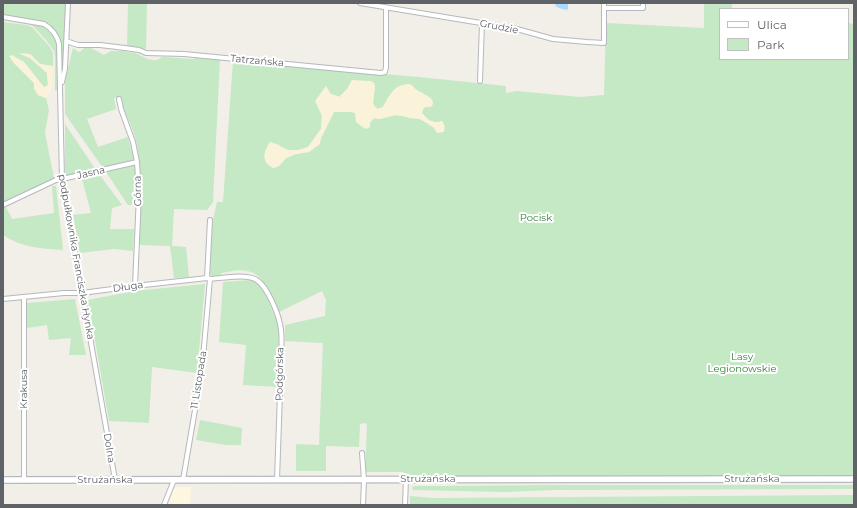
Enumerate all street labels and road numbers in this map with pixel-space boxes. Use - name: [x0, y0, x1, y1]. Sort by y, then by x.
- street label: Grudzie: [479, 17, 519, 37]
- street label: Tatrzańska: [230, 53, 284, 69]
- street label: Jasna: [76, 164, 106, 182]
- street label: podpułkownika Franciszka Hynka: [56, 173, 96, 341]
- street label: Górna: [132, 176, 144, 206]
- street label: Długa: [112, 279, 144, 295]
- street label: Podgórska: [274, 347, 286, 401]
- street label: 11 Listopada: [188, 350, 210, 410]
- street label: Krakusa: [18, 369, 30, 409]
- street label: Dolna: [101, 432, 117, 464]
- street label: Strużańska: [400, 473, 456, 485]
- street label: Strużańska: [724, 473, 780, 485]
- street label: Strużańska: [77, 474, 133, 486]

